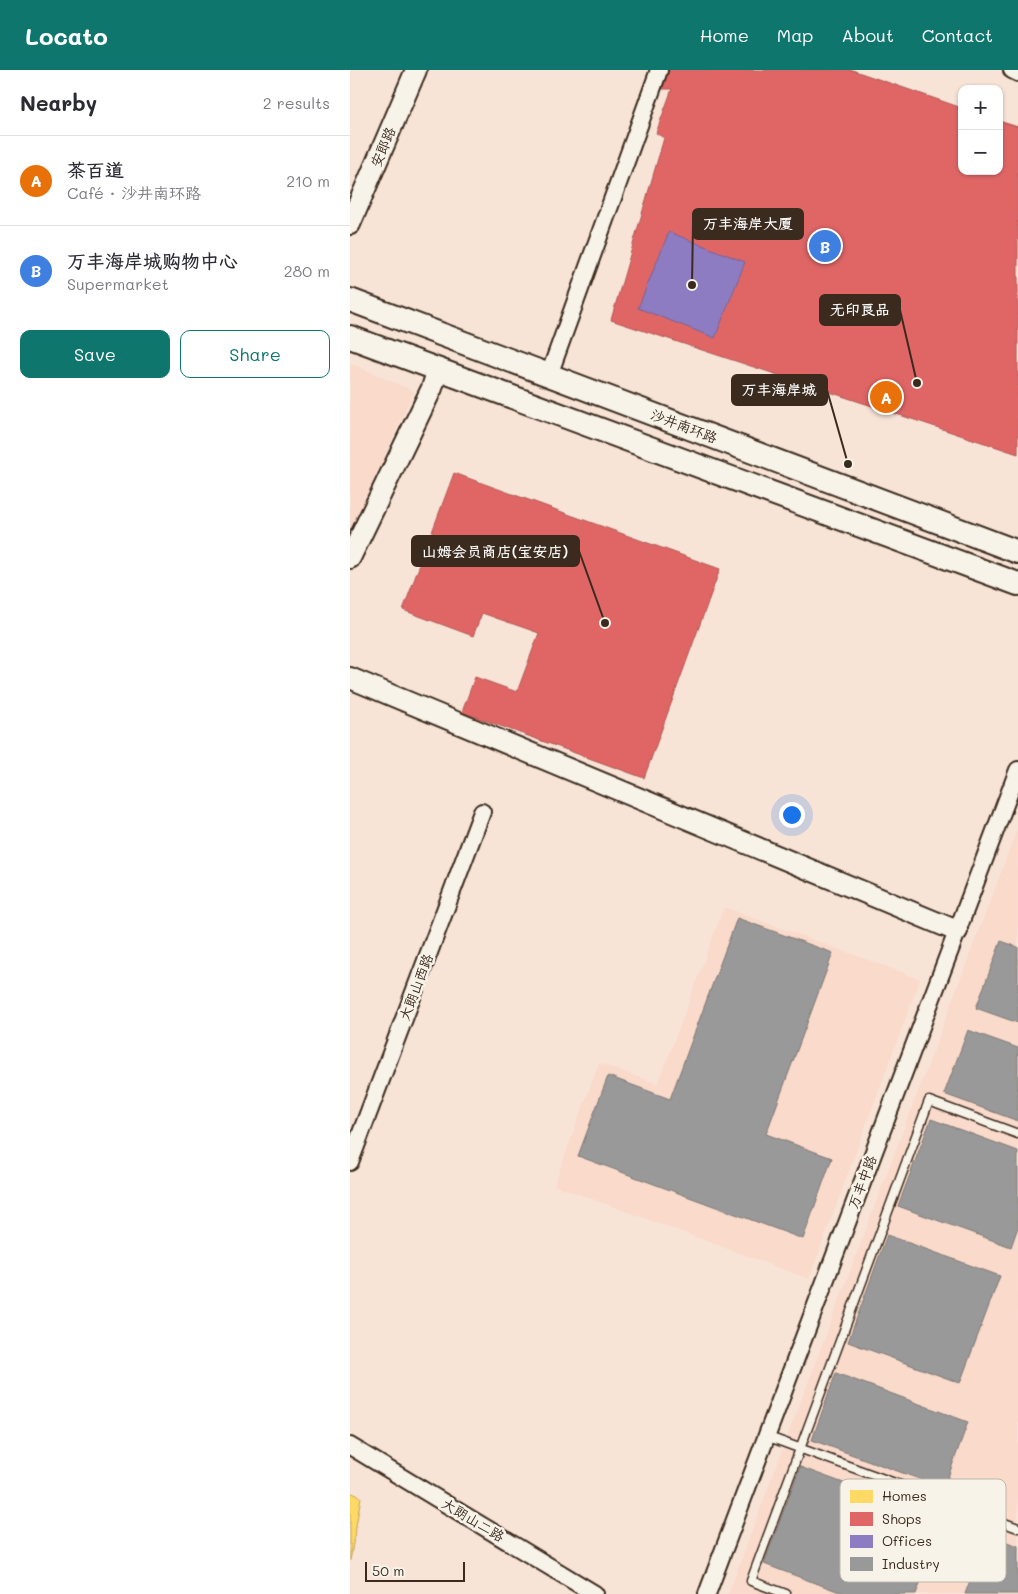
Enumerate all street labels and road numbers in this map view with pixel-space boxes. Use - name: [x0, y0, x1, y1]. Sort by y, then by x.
- street label: 安郎路: [366, 124, 399, 170]
- street label: 沙井南环路: [648, 404, 720, 447]
- street label: 大朗山西路: [394, 951, 437, 1023]
- street label: 万丰中路: [843, 1152, 880, 1211]
- street label: 大朗山二路: [438, 1493, 508, 1546]

